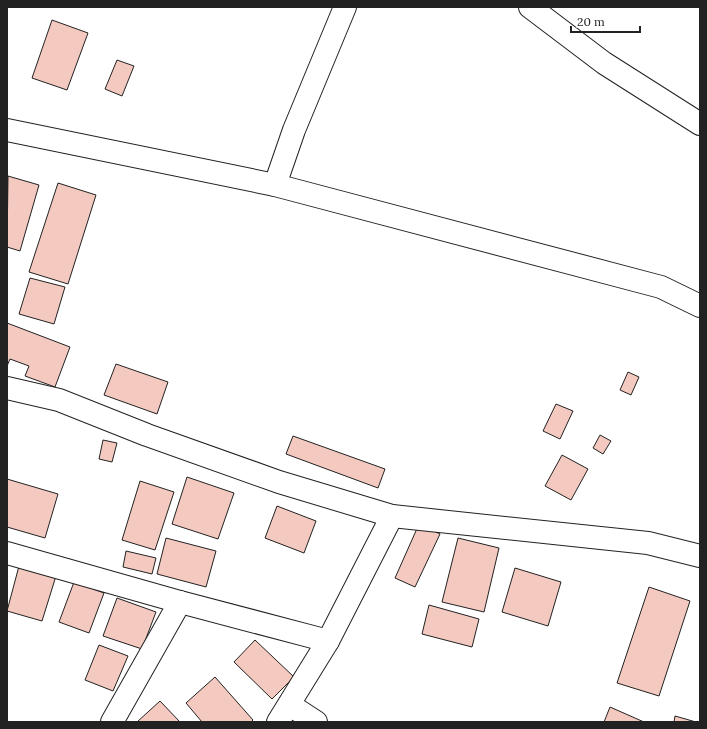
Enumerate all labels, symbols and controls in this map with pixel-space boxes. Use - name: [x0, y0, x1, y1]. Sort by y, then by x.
- scale bar: [571, 8, 640, 34]
- text: 20 m: [577, 14, 605, 29]

